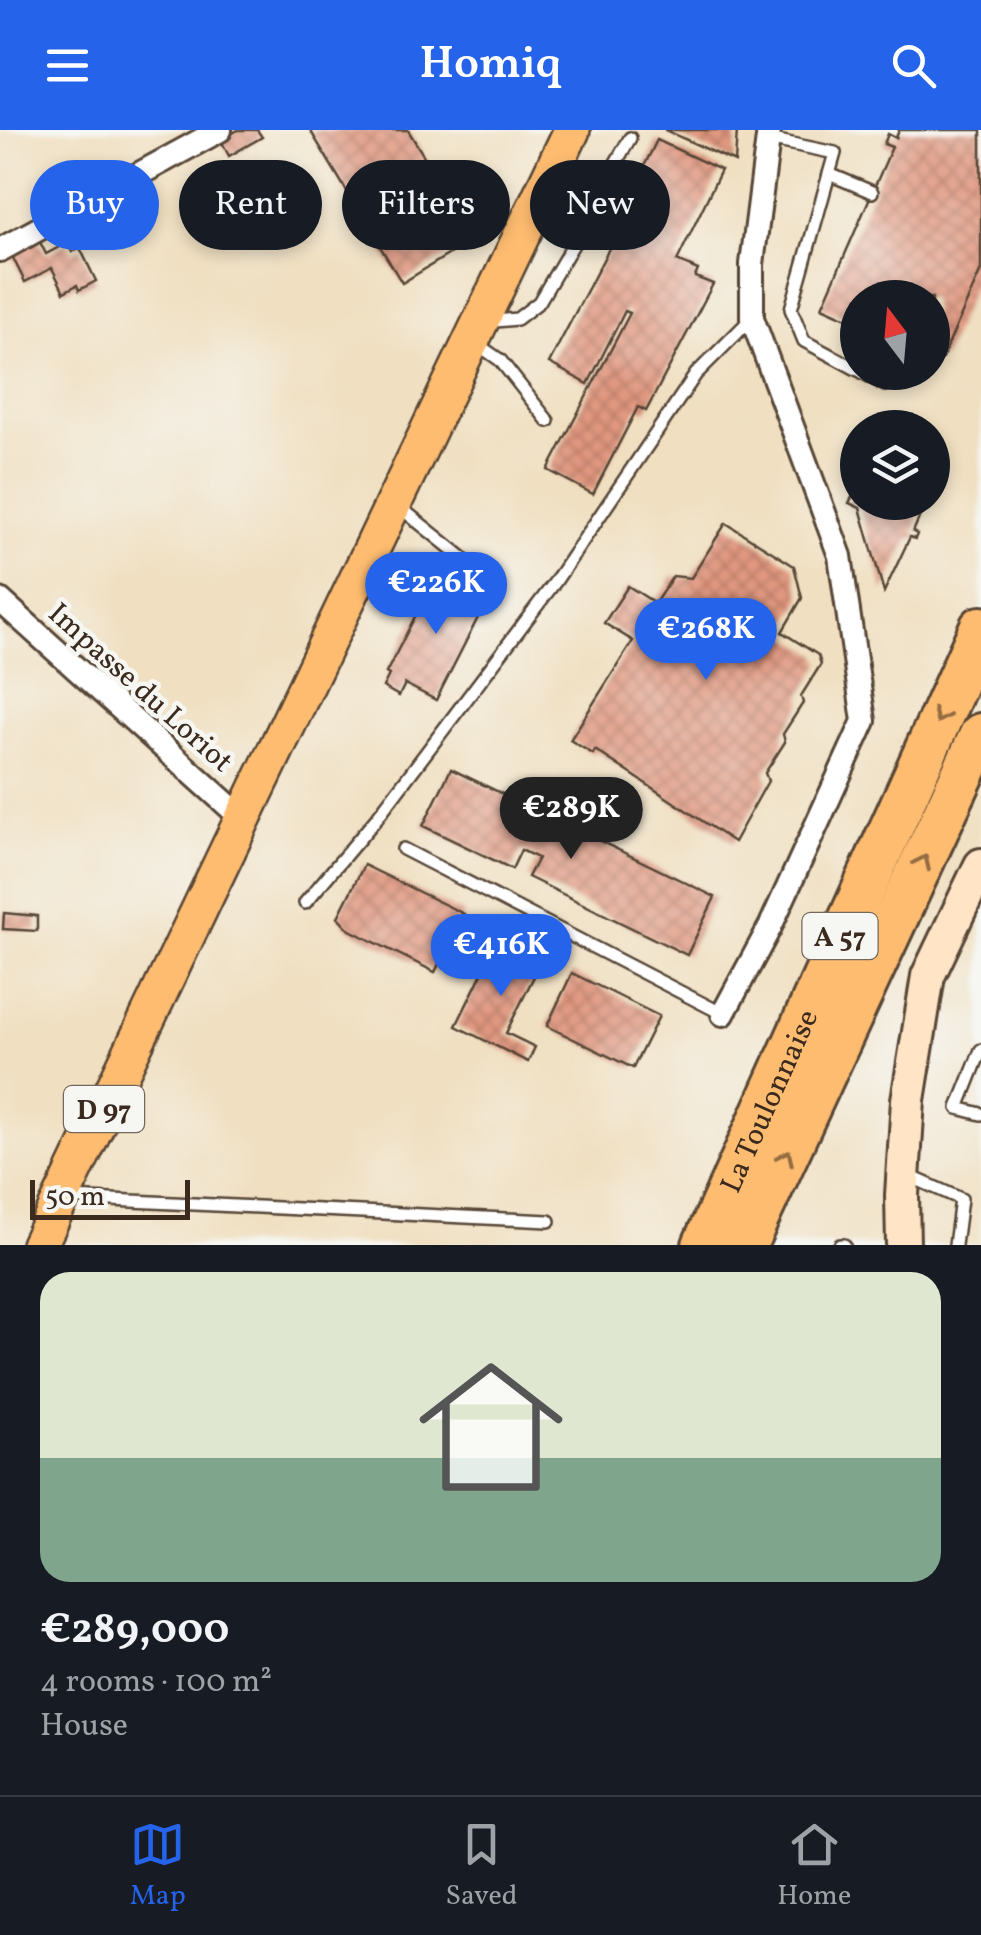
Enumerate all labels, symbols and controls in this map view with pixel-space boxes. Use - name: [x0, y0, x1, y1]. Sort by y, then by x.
- text: Homiq: [419, 34, 562, 97]
- icon: menu: [40, 38, 95, 93]
- icon: search: [886, 38, 941, 93]
- chip: Buy: [30, 160, 159, 250]
- chip: Rent: [179, 160, 322, 250]
- chip: Filters: [342, 160, 510, 250]
- chip: New: [530, 160, 670, 250]
- north arrow: [840, 280, 950, 390]
- map controls: [840, 280, 950, 520]
- button: layers: [840, 410, 950, 520]
- pin: €226K: [366, 552, 506, 637]
- text: €226K: [387, 562, 485, 606]
- street label: Impasse du Loriot: [38, 594, 241, 783]
- pin: €268K: [636, 598, 776, 683]
- text: €268K: [657, 608, 755, 652]
- one-way arrow: [933, 706, 953, 724]
- pin: €289K: [501, 777, 641, 862]
- text: €289K: [522, 787, 620, 831]
- one-way arrow: [911, 854, 931, 872]
- road number: A 57: [802, 913, 878, 959]
- pin: €416K: [431, 914, 571, 999]
- text: €416K: [453, 924, 549, 968]
- street label: La Toulonnaise: [711, 1003, 830, 1200]
- road number: D 97: [64, 1086, 144, 1132]
- one-way arrow: [774, 1149, 794, 1167]
- scale bar: [30, 1175, 190, 1220]
- text: 50 m: [45, 1178, 105, 1217]
- icon: home: [401, 1337, 581, 1517]
- text: €289,000: [40, 1602, 229, 1661]
- text: 4 rooms · 100 m²: [40, 1661, 272, 1705]
- text: House: [40, 1705, 128, 1749]
- tab: Map: [130, 1817, 186, 1916]
- tab: Saved: [445, 1817, 518, 1916]
- tab: Home: [777, 1817, 851, 1916]

